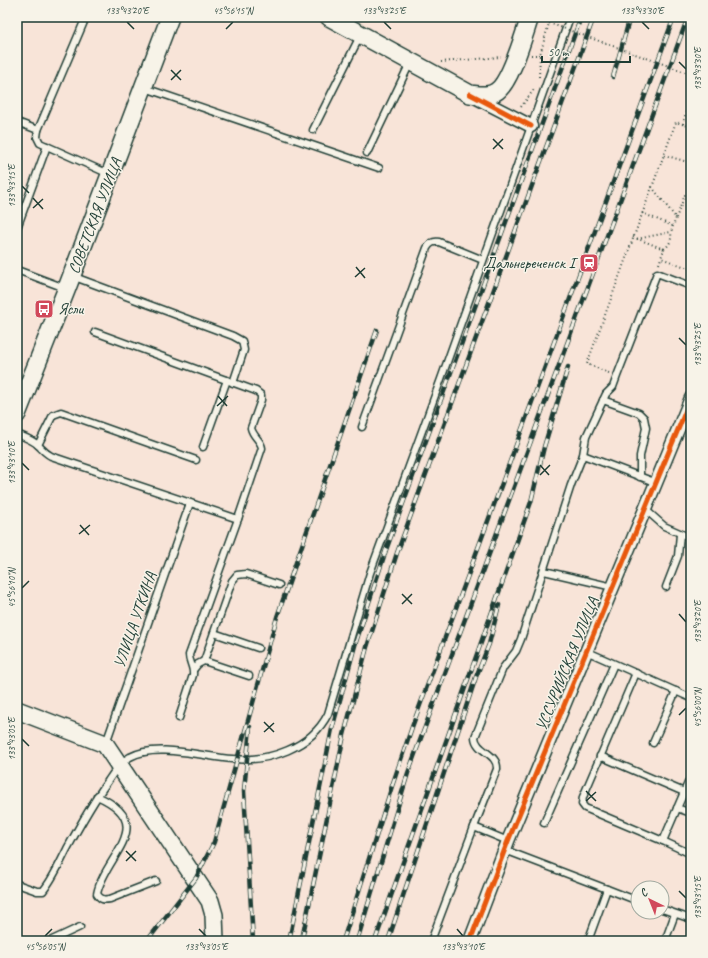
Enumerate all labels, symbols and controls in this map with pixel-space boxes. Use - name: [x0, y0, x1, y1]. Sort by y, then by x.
- text: 133°43'20"E: [105, 4, 150, 17]
- text: 45°56'15"N: [213, 4, 255, 17]
- text: 133°43'25"E: [362, 4, 407, 17]
- text: 133°43'30"E: [620, 4, 665, 17]
- scale bar: [542, 38, 630, 64]
- text: 50 m: [548, 44, 570, 60]
- text: 133°43'30"E: [691, 46, 704, 91]
- street label: СОВЕТСКАЯ УЛИЦА: [64, 155, 127, 277]
- text: 133°43'15"E: [5, 163, 18, 208]
- station icon: Дальнереченск I: [578, 252, 600, 274]
- place label: Дальнереченск I: [483, 253, 579, 273]
- bus stop icon: Ясли: [33, 298, 55, 320]
- place label: Ясли: [58, 299, 84, 319]
- text: 133°43'25"E: [691, 322, 704, 367]
- text: 133°43'10"E: [5, 440, 18, 485]
- text: 45°56'10"N: [5, 566, 18, 608]
- street label: УЛИЦА УТКИНА: [109, 568, 161, 671]
- street label: УССУРИЙСКАЯ УЛИЦА: [531, 593, 603, 734]
- text: 133°43'20"E: [691, 599, 704, 644]
- text: 45°56'00"N: [691, 686, 704, 728]
- text: 133°43'05"E: [5, 716, 18, 761]
- text: 133°43'15"E: [691, 875, 704, 920]
- north arrow: [630, 880, 670, 920]
- text: С: [636, 885, 651, 900]
- text: 45°56'05"N: [25, 940, 67, 953]
- text: 133°43'05"E: [184, 940, 229, 953]
- text: 133°43'10"E: [441, 940, 486, 953]

